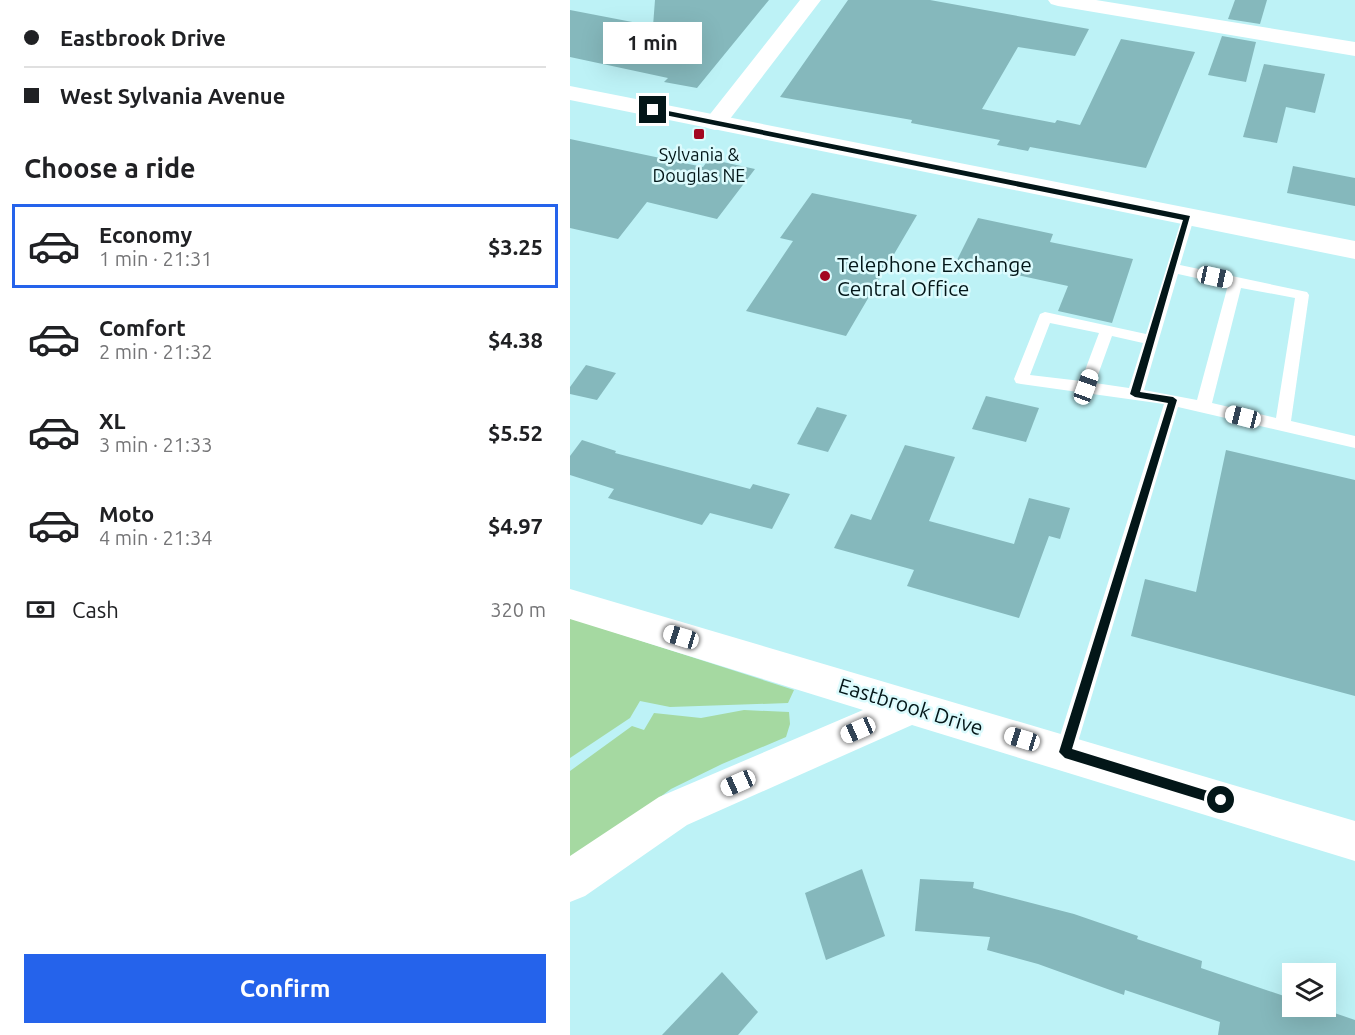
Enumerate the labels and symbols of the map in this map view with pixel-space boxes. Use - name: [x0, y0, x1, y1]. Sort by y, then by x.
- callout: 1 min: [604, 23, 702, 65]
- route end: [639, 96, 666, 123]
- marker: Sylvania & Douglas NE: [692, 127, 706, 141]
- place label: Sylvania & Douglas NE: [653, 144, 745, 185]
- place label: Telephone Exchange Central Office: [837, 252, 1032, 300]
- car: [1196, 264, 1234, 290]
- marker: Telephone Exchange Central Office: [818, 269, 832, 283]
- car: [1071, 367, 1101, 407]
- car: [1223, 404, 1263, 430]
- car: [661, 623, 701, 651]
- street label: Eastbrook Drive: [836, 673, 986, 739]
- car: [838, 714, 878, 746]
- car: [1002, 725, 1042, 753]
- car: [718, 767, 758, 799]
- route start: [1207, 786, 1234, 813]

